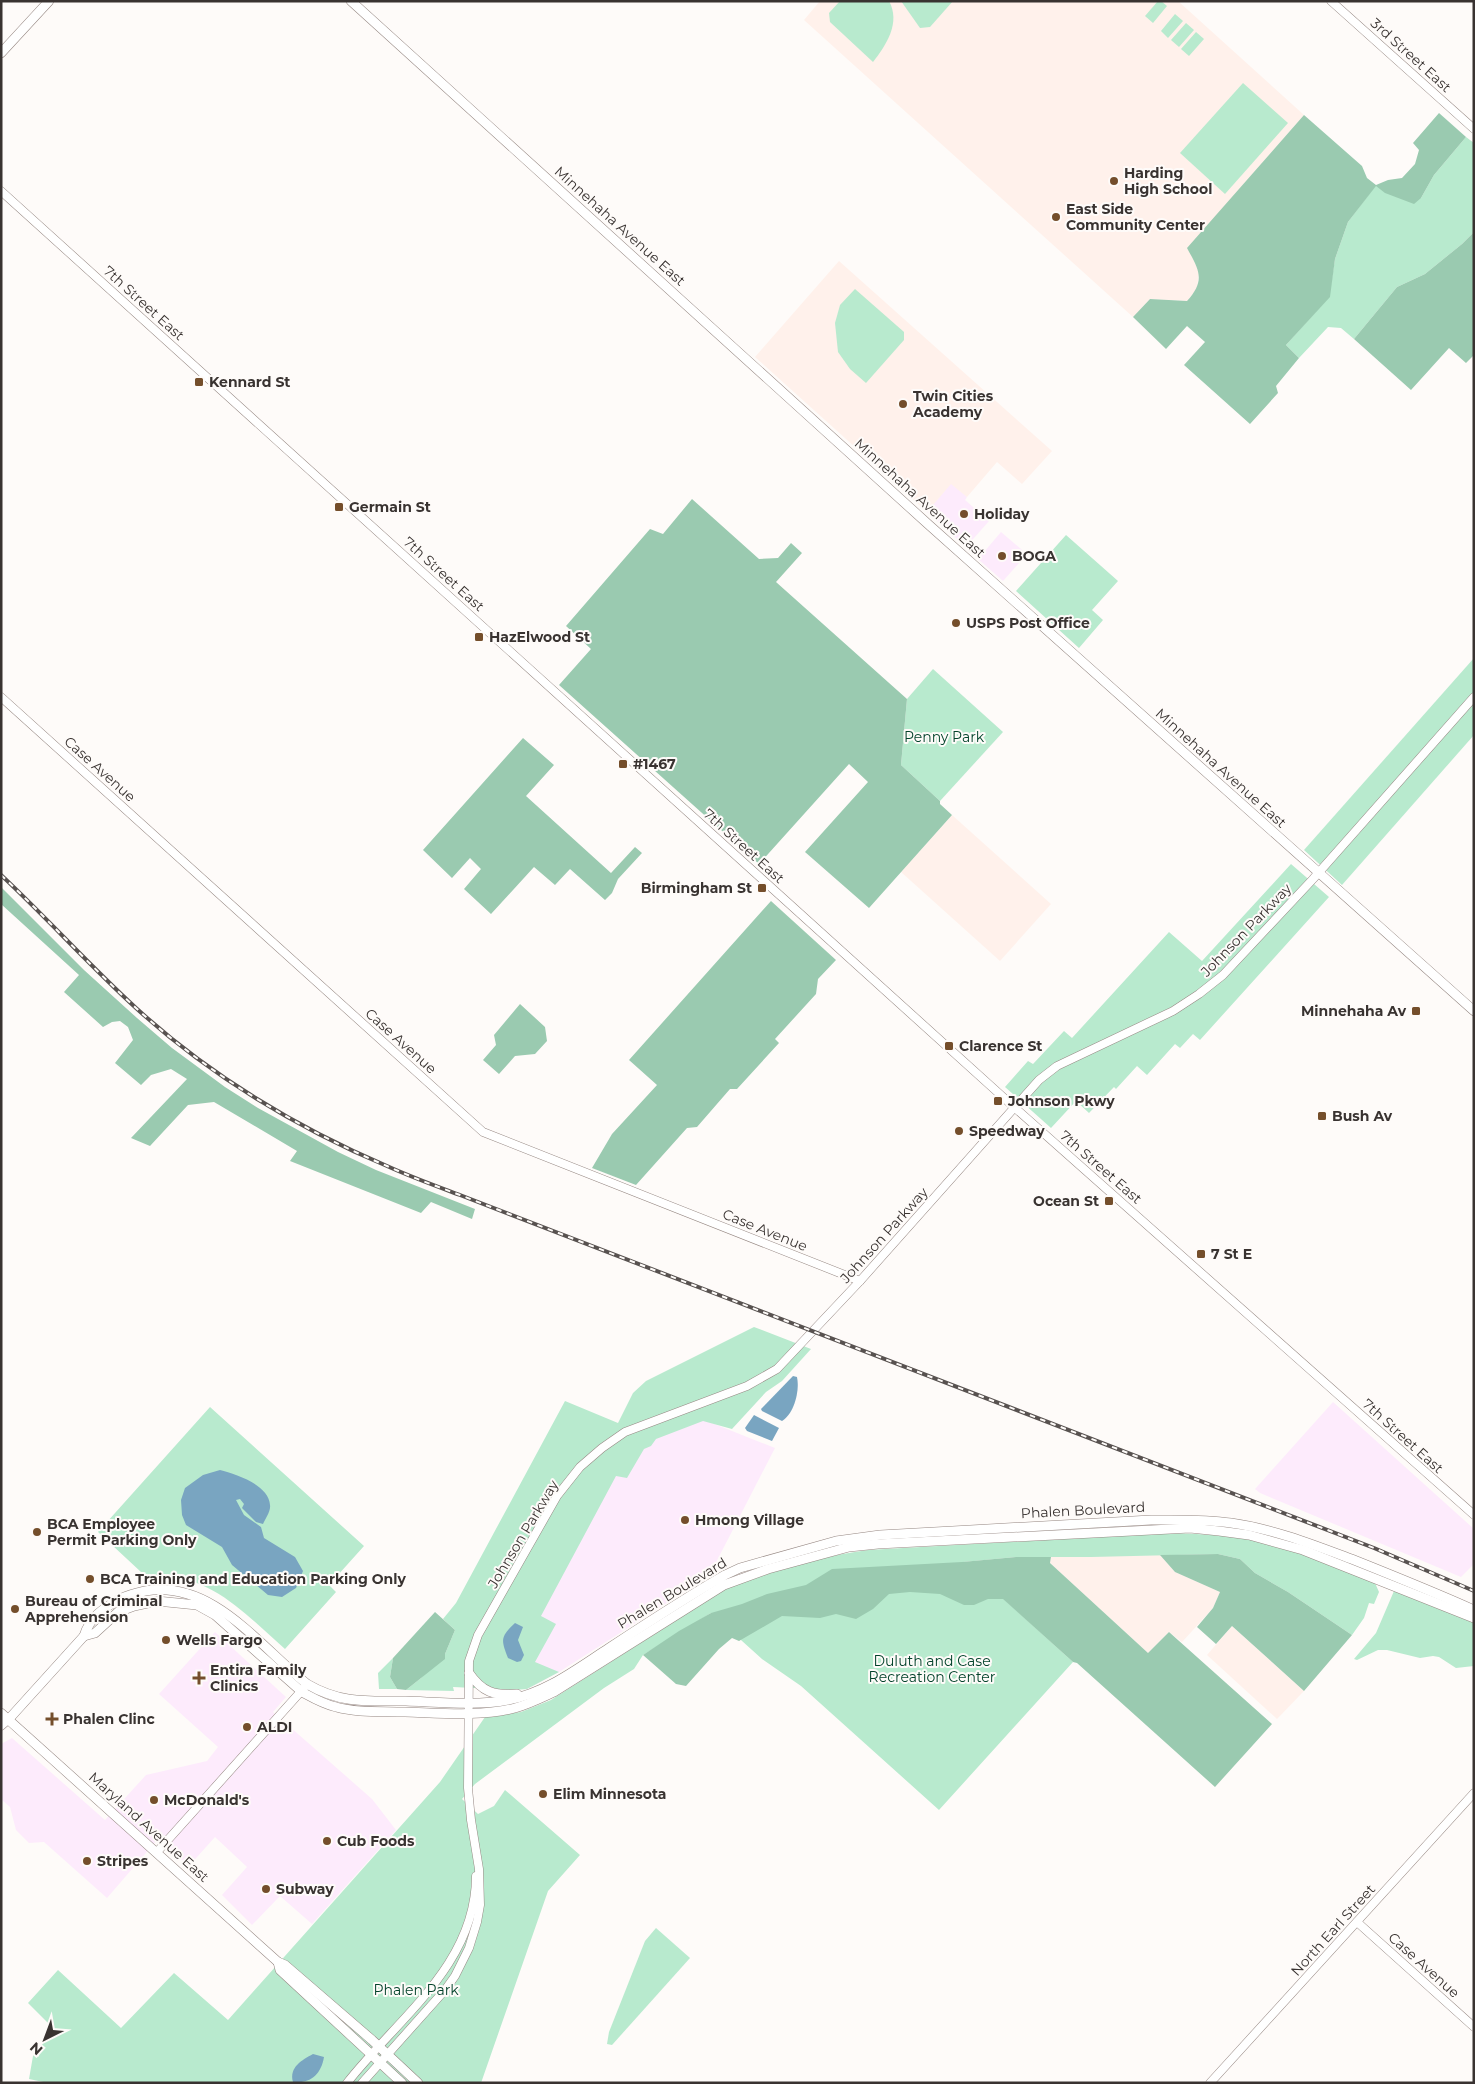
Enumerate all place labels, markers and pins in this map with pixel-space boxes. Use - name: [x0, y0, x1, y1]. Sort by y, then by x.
- place label: Harding High School: [1124, 164, 1212, 198]
- marker: Harding High School: [1108, 175, 1120, 187]
- place label: East Side Community Center: [1066, 200, 1205, 234]
- marker: East Side Community Center: [1050, 211, 1062, 223]
- place label: Kennard St: [209, 373, 290, 391]
- marker: Kennard St: [193, 376, 205, 388]
- place label: Twin Cities Academy: [912, 387, 994, 421]
- marker: Twin Cities Academy: [897, 398, 909, 410]
- place label: Germain St: [349, 498, 431, 516]
- marker: Germain St: [333, 501, 345, 513]
- place label: Holiday: [974, 505, 1030, 523]
- marker: Holiday: [958, 508, 970, 520]
- place label: BOGA: [1012, 547, 1056, 565]
- marker: BOGA: [996, 550, 1008, 562]
- place label: USPS Post Office: [966, 614, 1090, 632]
- marker: USPS Post Office: [950, 617, 962, 629]
- place label: HazElwood St: [489, 628, 590, 646]
- marker: HazElwood St: [473, 631, 485, 643]
- place label: #1467: [633, 755, 676, 773]
- marker: #1467: [617, 758, 629, 770]
- place label: Birmingham St: [641, 879, 752, 897]
- marker: Birmingham St: [756, 882, 768, 894]
- place label: Minnehaha Av: [1301, 1002, 1407, 1020]
- marker: Minnehaha Av: [1410, 1005, 1422, 1017]
- place label: Clarence St: [959, 1037, 1042, 1055]
- marker: Clarence St: [943, 1040, 955, 1052]
- place label: Johnson Pkwy: [1007, 1092, 1115, 1110]
- marker: Johnson Pkwy: [992, 1095, 1004, 1107]
- place label: Bush Av: [1332, 1107, 1393, 1125]
- marker: Bush Av: [1316, 1110, 1328, 1122]
- place label: Speedway: [969, 1122, 1045, 1140]
- marker: Speedway: [953, 1125, 965, 1137]
- place label: Ocean St: [1033, 1192, 1099, 1210]
- marker: Ocean St: [1103, 1195, 1115, 1207]
- place label: 7 St E: [1211, 1245, 1252, 1263]
- marker: 7 St E: [1195, 1248, 1207, 1260]
- place label: Hmong Village: [695, 1511, 804, 1529]
- marker: Hmong Village: [679, 1514, 691, 1526]
- place label: BCA Employee Permit Parking Only: [47, 1515, 197, 1549]
- marker: BCA Employee Permit Parking Only: [31, 1526, 43, 1538]
- place label: BCA Training and Education Parking Only: [100, 1570, 406, 1588]
- marker: BCA Training and Education Parking Only: [84, 1573, 96, 1585]
- place label: Bureau of Criminal Apprehension: [24, 1592, 162, 1626]
- marker: Bureau of Criminal Apprehension: [9, 1603, 21, 1615]
- place label: Wells Fargo: [176, 1631, 262, 1649]
- marker: Wells Fargo: [160, 1634, 172, 1646]
- place label: Entira Family Clinics: [210, 1661, 307, 1695]
- marker: Entira Family Clinics: [192, 1671, 206, 1685]
- place label: Phalen Clinc: [63, 1710, 156, 1728]
- marker: Phalen Clinc: [45, 1712, 59, 1726]
- place label: ALDI: [256, 1718, 292, 1736]
- marker: ALDI: [241, 1721, 253, 1733]
- place label: Elim Minnesota: [553, 1785, 666, 1803]
- marker: Elim Minnesota: [537, 1788, 549, 1800]
- place label: McDonald's: [164, 1791, 250, 1809]
- marker: McDonald's: [148, 1794, 160, 1806]
- place label: Cub Foods: [337, 1832, 415, 1850]
- marker: Cub Foods: [321, 1835, 333, 1847]
- place label: Stripes: [97, 1852, 149, 1870]
- marker: Stripes: [81, 1855, 93, 1867]
- place label: Subway: [276, 1880, 334, 1898]
- marker: Subway: [260, 1883, 272, 1895]

